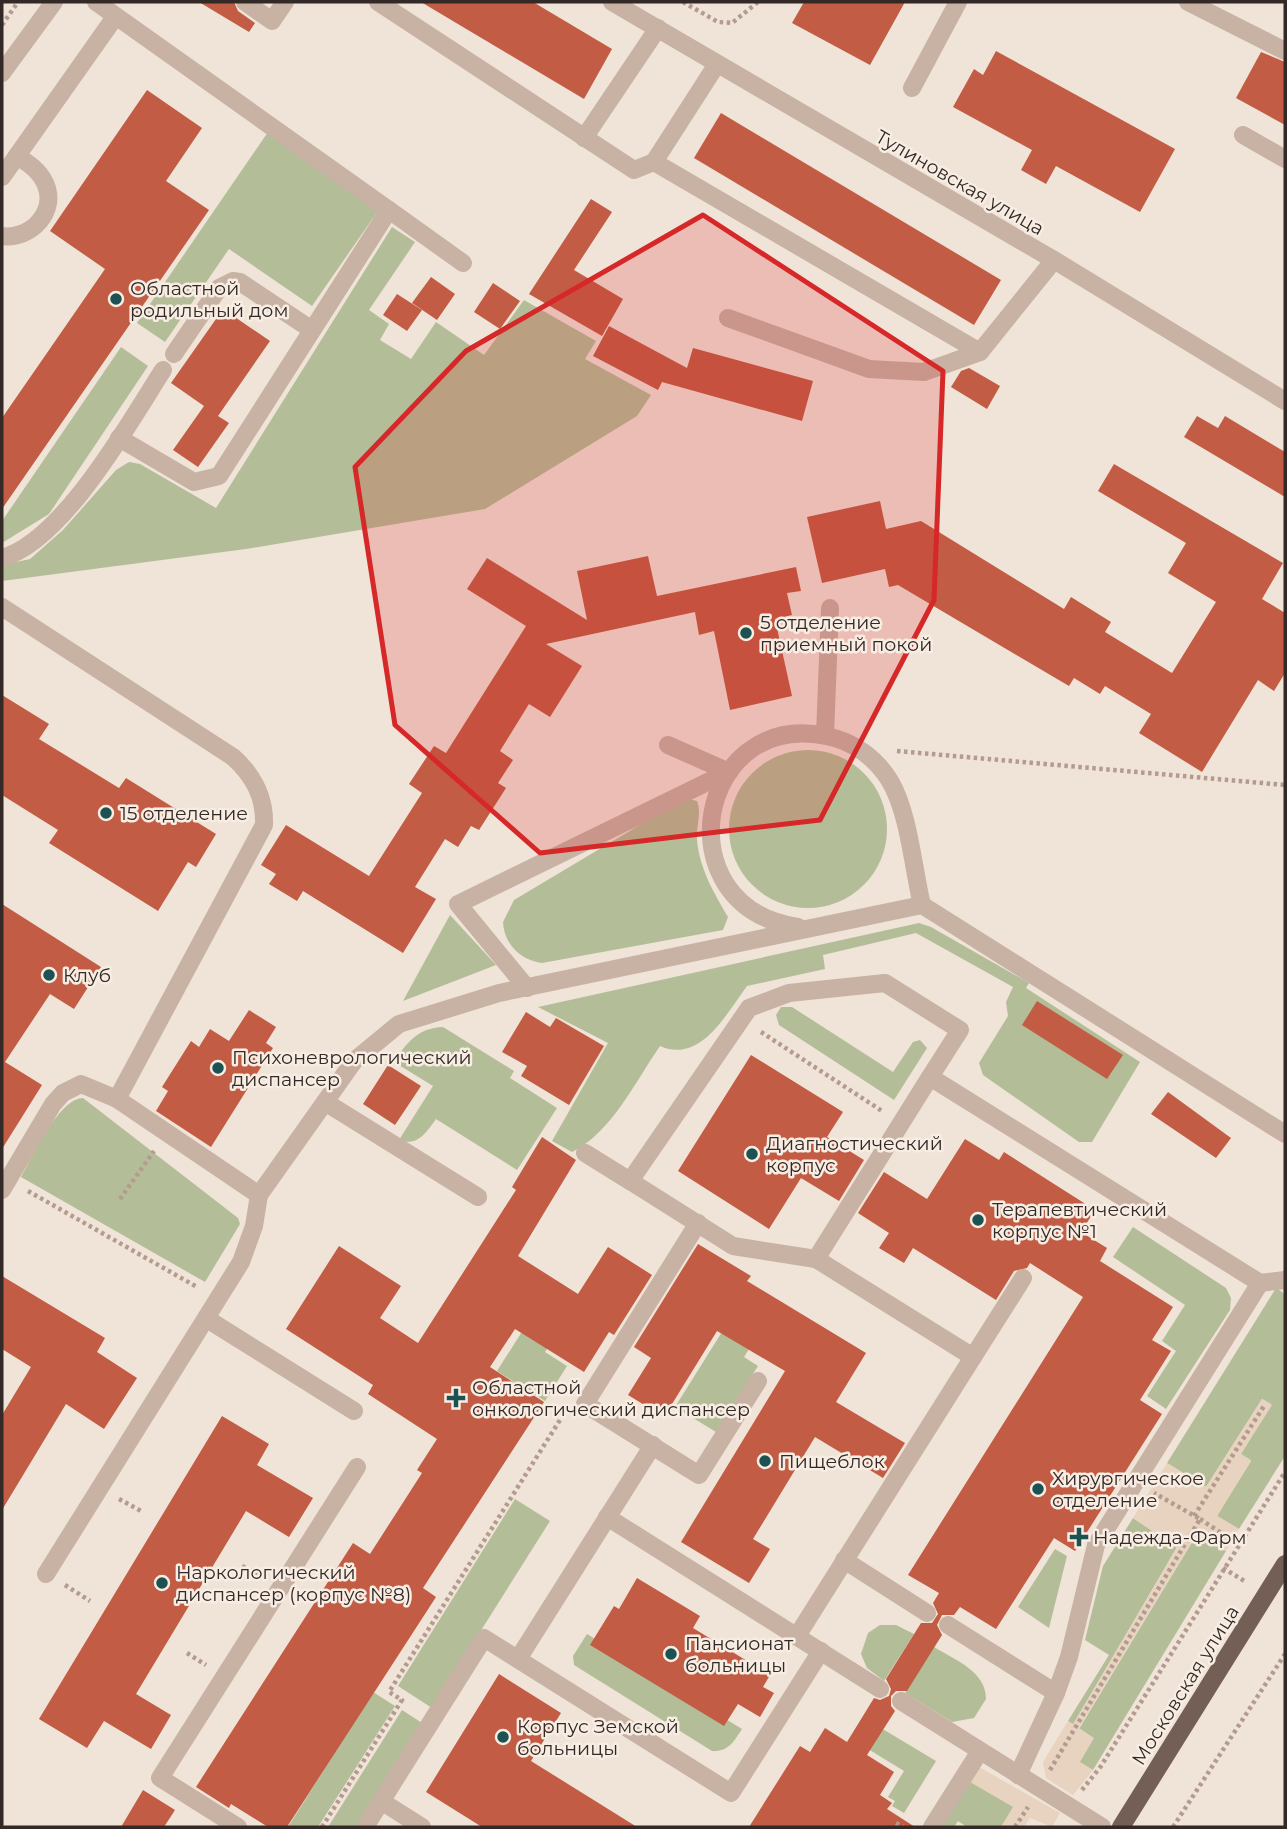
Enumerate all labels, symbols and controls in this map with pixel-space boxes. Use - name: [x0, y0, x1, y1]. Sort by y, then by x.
- street label: Тулиновская улица: [871, 125, 1048, 240]
- place label: Областной родильный дом: [130, 277, 288, 322]
- marker: Областной родильный дом: [108, 291, 124, 307]
- place label: 5 отделение приемный покой: [760, 611, 932, 656]
- marker: 5 отделение приемный покой: [738, 625, 754, 641]
- place label: 15 отделение: [120, 802, 248, 825]
- marker: 15 отделение: [98, 805, 114, 821]
- place label: Клуб: [63, 964, 111, 987]
- marker: Клуб: [41, 967, 57, 983]
- place label: Психоневрологический диспансер: [232, 1046, 472, 1091]
- marker: Психоневрологический диспансер: [210, 1060, 226, 1076]
- place label: Диагностический корпус: [766, 1132, 943, 1177]
- marker: Диагностический корпус: [744, 1146, 760, 1162]
- place label: Терапевтический корпус №1: [992, 1198, 1167, 1243]
- marker: Терапевтический корпус №1: [970, 1212, 986, 1228]
- place label: Областной онкологический диспансер: [472, 1376, 750, 1421]
- marker: Областной онкологический диспансер: [446, 1388, 466, 1408]
- place label: Пищеблок: [779, 1450, 885, 1473]
- marker: Пищеблок: [757, 1453, 773, 1469]
- place label: Хирургическое отделение: [1052, 1467, 1204, 1512]
- marker: Хирургическое отделение: [1030, 1481, 1046, 1497]
- place label: Надежда-Фарм: [1093, 1526, 1247, 1549]
- marker: Надежда-Фарм: [1071, 1529, 1087, 1545]
- place label: Наркологический диспансер (корпус №8): [176, 1561, 411, 1606]
- marker: Наркологический диспансер (корпус №8): [154, 1575, 170, 1591]
- street label: Московская улица: [1127, 1601, 1244, 1769]
- place label: Пансионат больницы: [685, 1632, 793, 1677]
- marker: Пансионат больницы: [663, 1646, 679, 1662]
- place label: Корпус Земской больницы: [517, 1715, 679, 1760]
- marker: Корпус Земской больницы: [495, 1729, 511, 1745]

